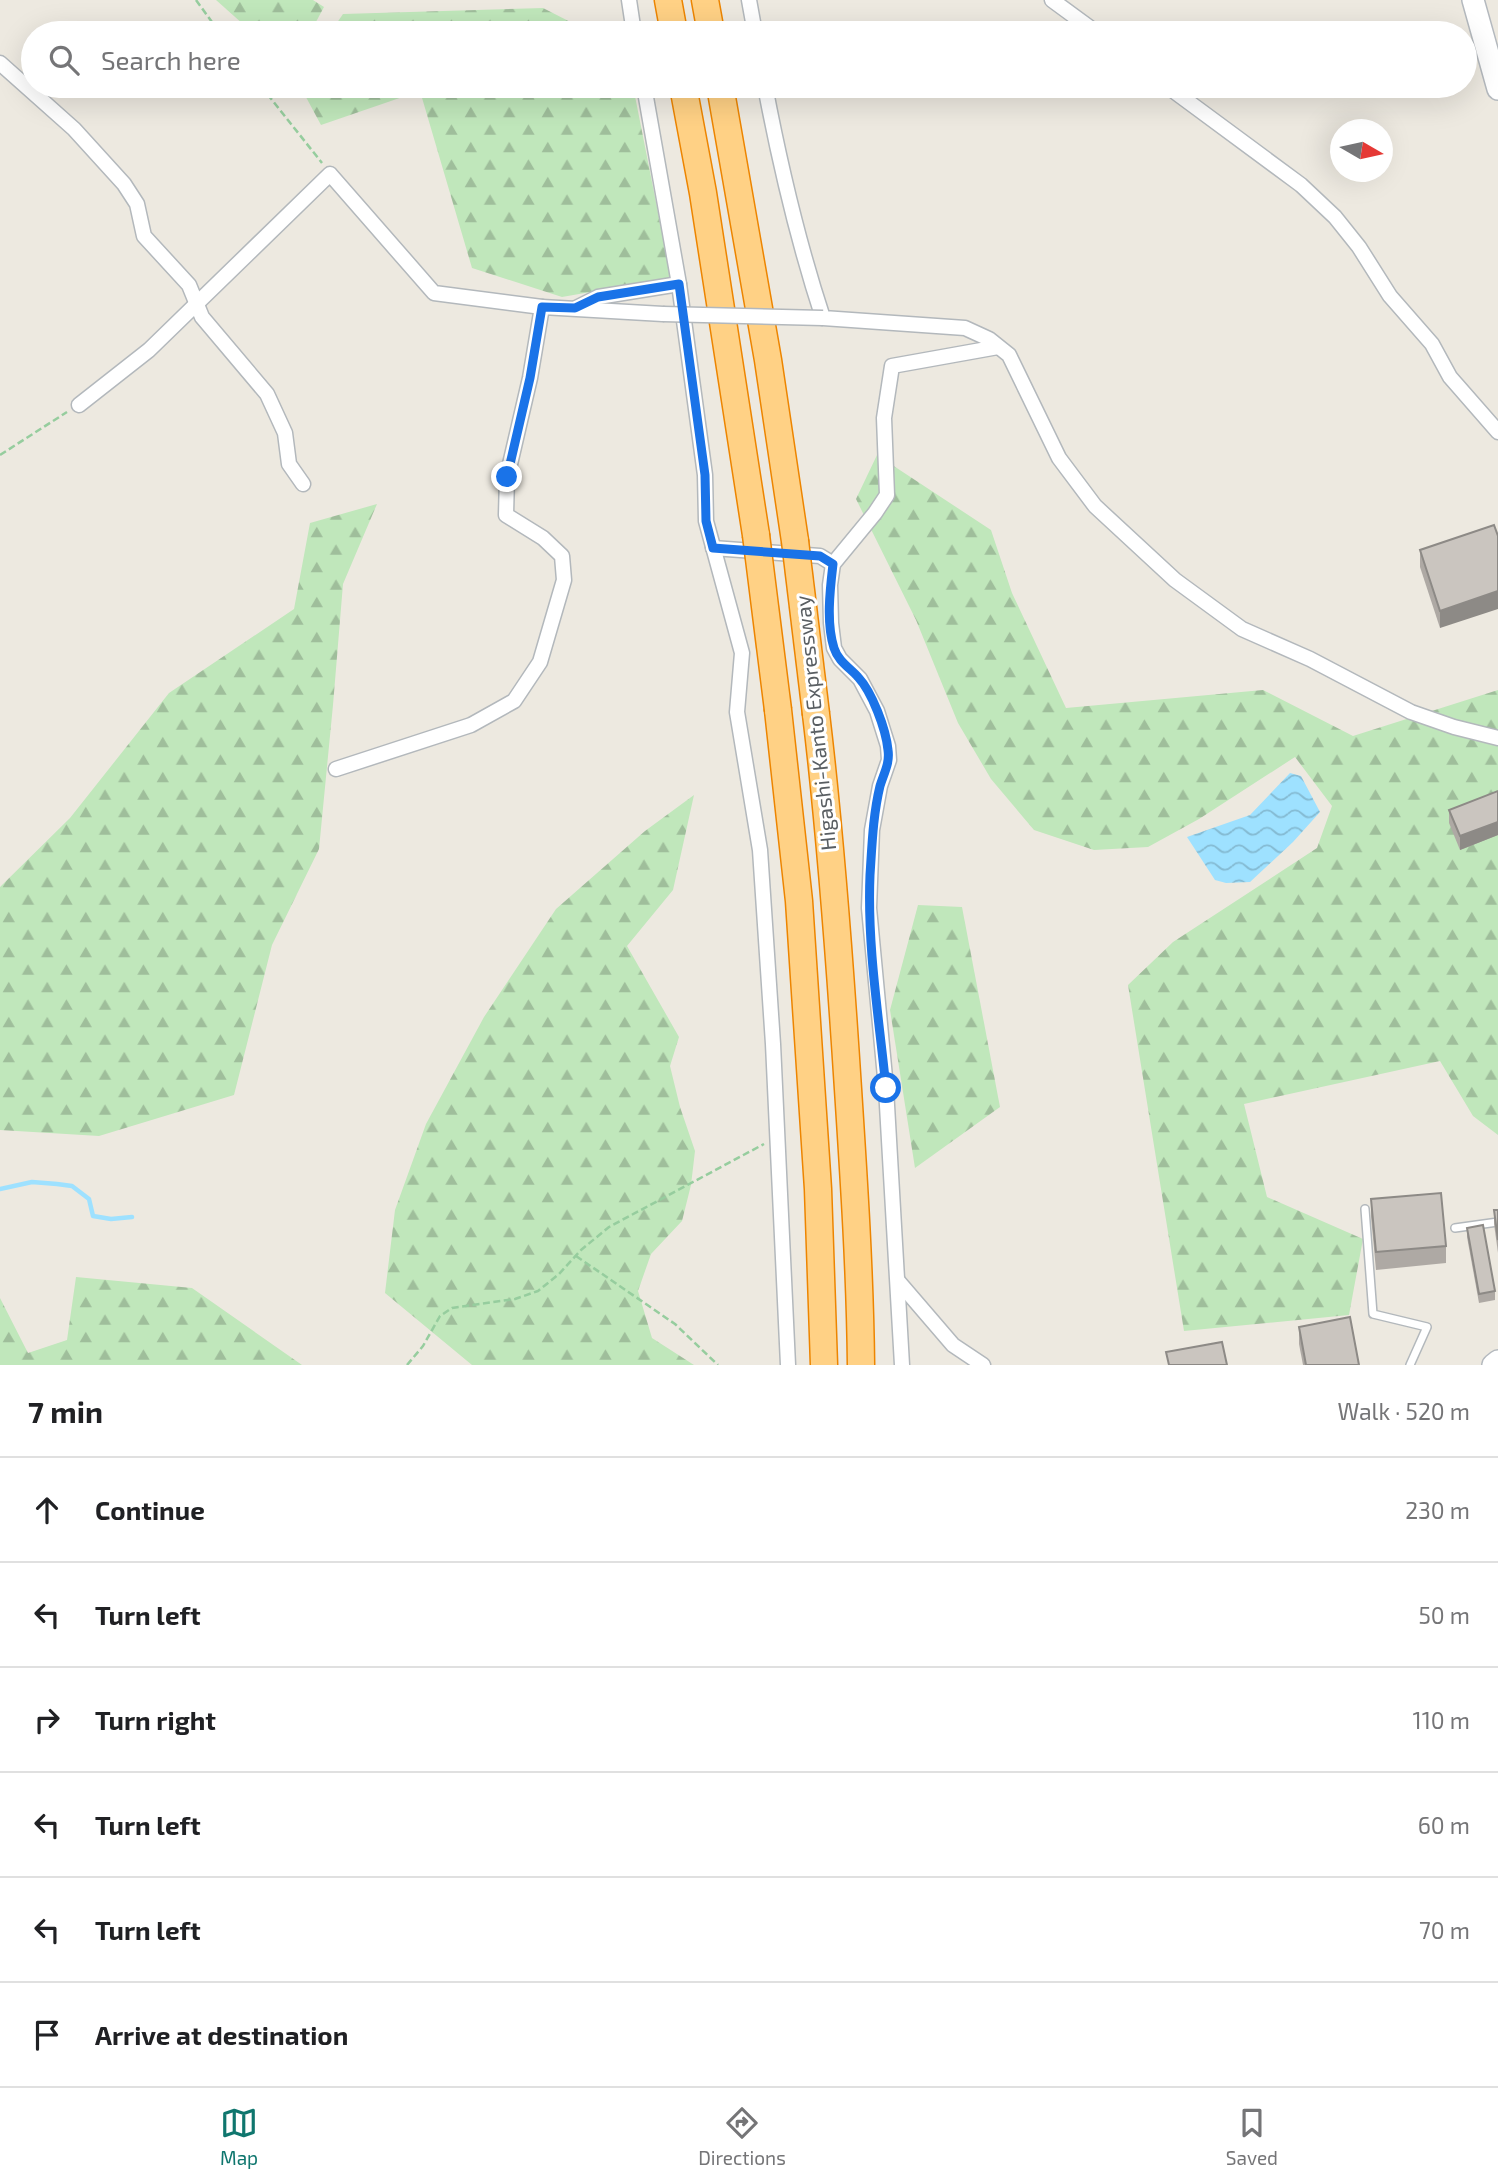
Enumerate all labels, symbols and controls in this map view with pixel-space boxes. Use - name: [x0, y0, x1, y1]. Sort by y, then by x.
- search box: [21, 21, 1477, 98]
- icon: search: [45, 41, 83, 79]
- text: Search here: [101, 44, 241, 75]
- north arrow: [1330, 119, 1393, 182]
- route end: [491, 461, 522, 492]
- street label: Higashi-Kanto Expressway: [789, 594, 840, 852]
- route start: [870, 1072, 901, 1103]
- text: 7 min: [28, 1393, 103, 1429]
- text: Walk · 520 m: [1337, 1397, 1470, 1425]
- icon: ahead: [28, 1491, 66, 1529]
- text: Continue: [95, 1494, 205, 1525]
- text: 230 m: [1405, 1496, 1470, 1524]
- icon: left: [28, 1596, 66, 1634]
- text: Turn left: [95, 1599, 201, 1630]
- text: 50 m: [1419, 1601, 1470, 1629]
- icon: right: [28, 1701, 66, 1739]
- text: Turn right: [95, 1704, 216, 1735]
- text: 110 m: [1413, 1706, 1470, 1734]
- icon: left: [28, 1806, 66, 1844]
- text: Turn left: [95, 1809, 201, 1840]
- text: 60 m: [1418, 1811, 1470, 1839]
- icon: left: [28, 1911, 66, 1949]
- text: Turn left: [95, 1914, 201, 1945]
- text: 70 m: [1419, 1916, 1470, 1944]
- icon: arrive: [28, 2016, 66, 2054]
- text: Arrive at destination: [95, 2019, 348, 2050]
- tab: Map: [220, 2104, 258, 2169]
- tab: Directions: [698, 2104, 786, 2169]
- tab: Saved: [1226, 2104, 1278, 2169]

